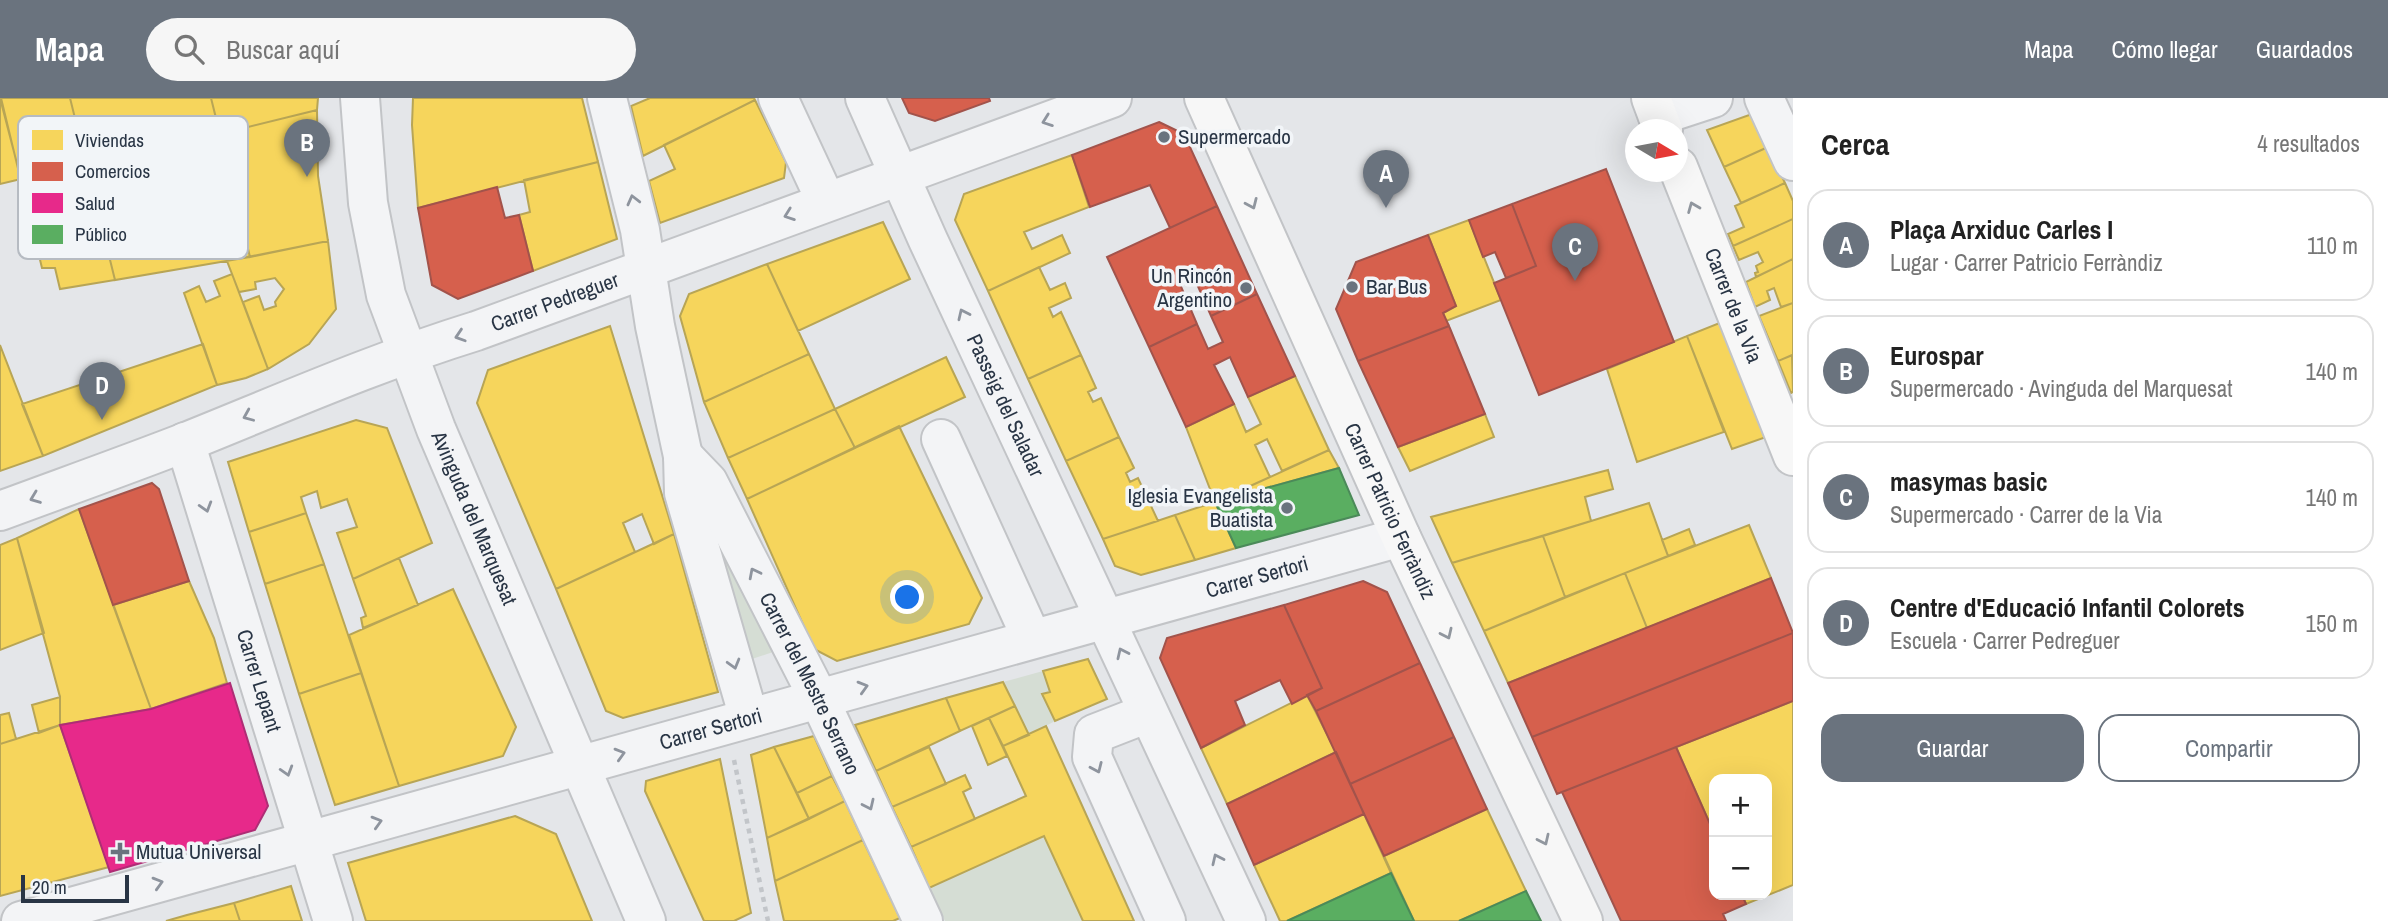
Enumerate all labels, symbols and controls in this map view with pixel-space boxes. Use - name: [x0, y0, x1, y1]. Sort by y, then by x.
- search box: [146, 18, 636, 81]
- text: Mapa: [35, 27, 104, 71]
- icon: search: [170, 30, 208, 68]
- text: Buscar aquí: [226, 32, 340, 67]
- text: Mapa: [2024, 33, 2074, 65]
- text: Cómo llegar: [2112, 33, 2218, 65]
- text: Guardados: [2256, 33, 2353, 65]
- one-way arrow: [1042, 113, 1054, 127]
- legend: [18, 116, 248, 259]
- pin: B: [284, 119, 330, 177]
- north arrow: [1625, 119, 1688, 182]
- place label: Supermercado: [1178, 122, 1291, 151]
- text: Cerca: [1821, 124, 1889, 164]
- text: Viviendas: [75, 127, 144, 153]
- text: 4 resultados: [2257, 128, 2360, 159]
- marker: Supermercado: [1156, 129, 1172, 145]
- pin: A: [1363, 150, 1409, 208]
- text: Comercios: [75, 158, 151, 184]
- text: Salud: [75, 190, 115, 216]
- one-way arrow: [627, 194, 641, 206]
- one-way arrow: [1244, 197, 1258, 209]
- one-way arrow: [1688, 201, 1702, 213]
- one-way arrow: [783, 207, 795, 221]
- text: Plaça Arxiduc Carles I: [1890, 212, 2113, 247]
- text: Público: [75, 221, 127, 247]
- pin: C: [1552, 223, 1598, 281]
- text: A: [1839, 230, 1853, 261]
- text: 110 m: [2307, 230, 2358, 261]
- street label: Carrer de la Via: [1698, 244, 1770, 367]
- text: Lugar · Carrer Patricio Ferràndiz: [1890, 247, 2163, 278]
- place label: Un Rincón Argentino: [1151, 261, 1232, 314]
- street label: Carrer Pedreguer: [487, 265, 623, 338]
- place label: Bar Bus: [1366, 272, 1427, 301]
- marker: Bar Bus: [1344, 279, 1360, 295]
- marker: Un Rincón Argentino: [1238, 280, 1254, 296]
- one-way arrow: [957, 309, 971, 321]
- one-way arrow: [455, 327, 467, 342]
- street label: Passeig del Saladar: [960, 329, 1052, 482]
- text: Eurospar: [1890, 338, 1984, 373]
- text: B: [1839, 356, 1853, 387]
- text: 140 m: [2306, 356, 2358, 387]
- pin: D: [79, 362, 125, 420]
- text: Supermercado · Avinguda del Marquesat: [1890, 373, 2233, 404]
- one-way arrow: [242, 408, 255, 422]
- street label: Carrer Patricio Ferràndiz: [1338, 418, 1443, 604]
- street label: Avinguda del Marquesat: [424, 426, 525, 610]
- text: masymas basic: [1890, 464, 2048, 499]
- place label: Iglesia Evangelista Buatista: [1127, 481, 1273, 534]
- text: C: [1839, 482, 1853, 513]
- text: 140 m: [2306, 482, 2358, 513]
- one-way arrow: [30, 490, 42, 504]
- text: Supermercado · Carrer de la Via: [1890, 499, 2162, 530]
- marker: Iglesia Evangelista Buatista: [1279, 500, 1295, 516]
- one-way arrow: [198, 501, 213, 513]
- street label: Carrer Sertori: [1202, 548, 1312, 605]
- one-way arrow: [749, 568, 763, 580]
- your location: [890, 580, 924, 614]
- street label: Carrer del Mestre Serrano: [753, 587, 867, 779]
- text: Centre d'Educació Infantil Colorets: [1890, 590, 2245, 625]
- text: D: [1839, 608, 1853, 639]
- text: 150 m: [2306, 608, 2358, 639]
- text: Escuela · Carrer Pedreguer: [1890, 625, 2120, 656]
- street label: Carrer Lepant: [230, 626, 289, 736]
- one-way arrow: [1439, 627, 1453, 640]
- one-way arrow: [1116, 648, 1130, 660]
- one-way arrow: [725, 658, 740, 670]
- one-way arrow: [856, 681, 868, 695]
- street label: Carrer Sertori: [656, 700, 765, 757]
- button: Guardar: [1821, 714, 2084, 782]
- button: Compartir: [2098, 714, 2360, 782]
- one-way arrow: [613, 748, 625, 763]
- one-way arrow: [1089, 761, 1103, 773]
- one-way arrow: [278, 765, 293, 777]
- map controls: [1709, 774, 1772, 900]
- button: +: [1709, 774, 1772, 837]
- one-way arrow: [861, 798, 875, 810]
- one-way arrow: [371, 816, 383, 830]
- one-way arrow: [1536, 833, 1550, 845]
- place label: Mutua Universal: [136, 837, 261, 866]
- button: −: [1709, 837, 1772, 900]
- marker: Mutua Universal: [110, 842, 130, 862]
- one-way arrow: [1211, 854, 1225, 866]
- scale bar: [21, 872, 130, 904]
- text: 20 m: [32, 874, 67, 900]
- one-way arrow: [152, 877, 164, 891]

